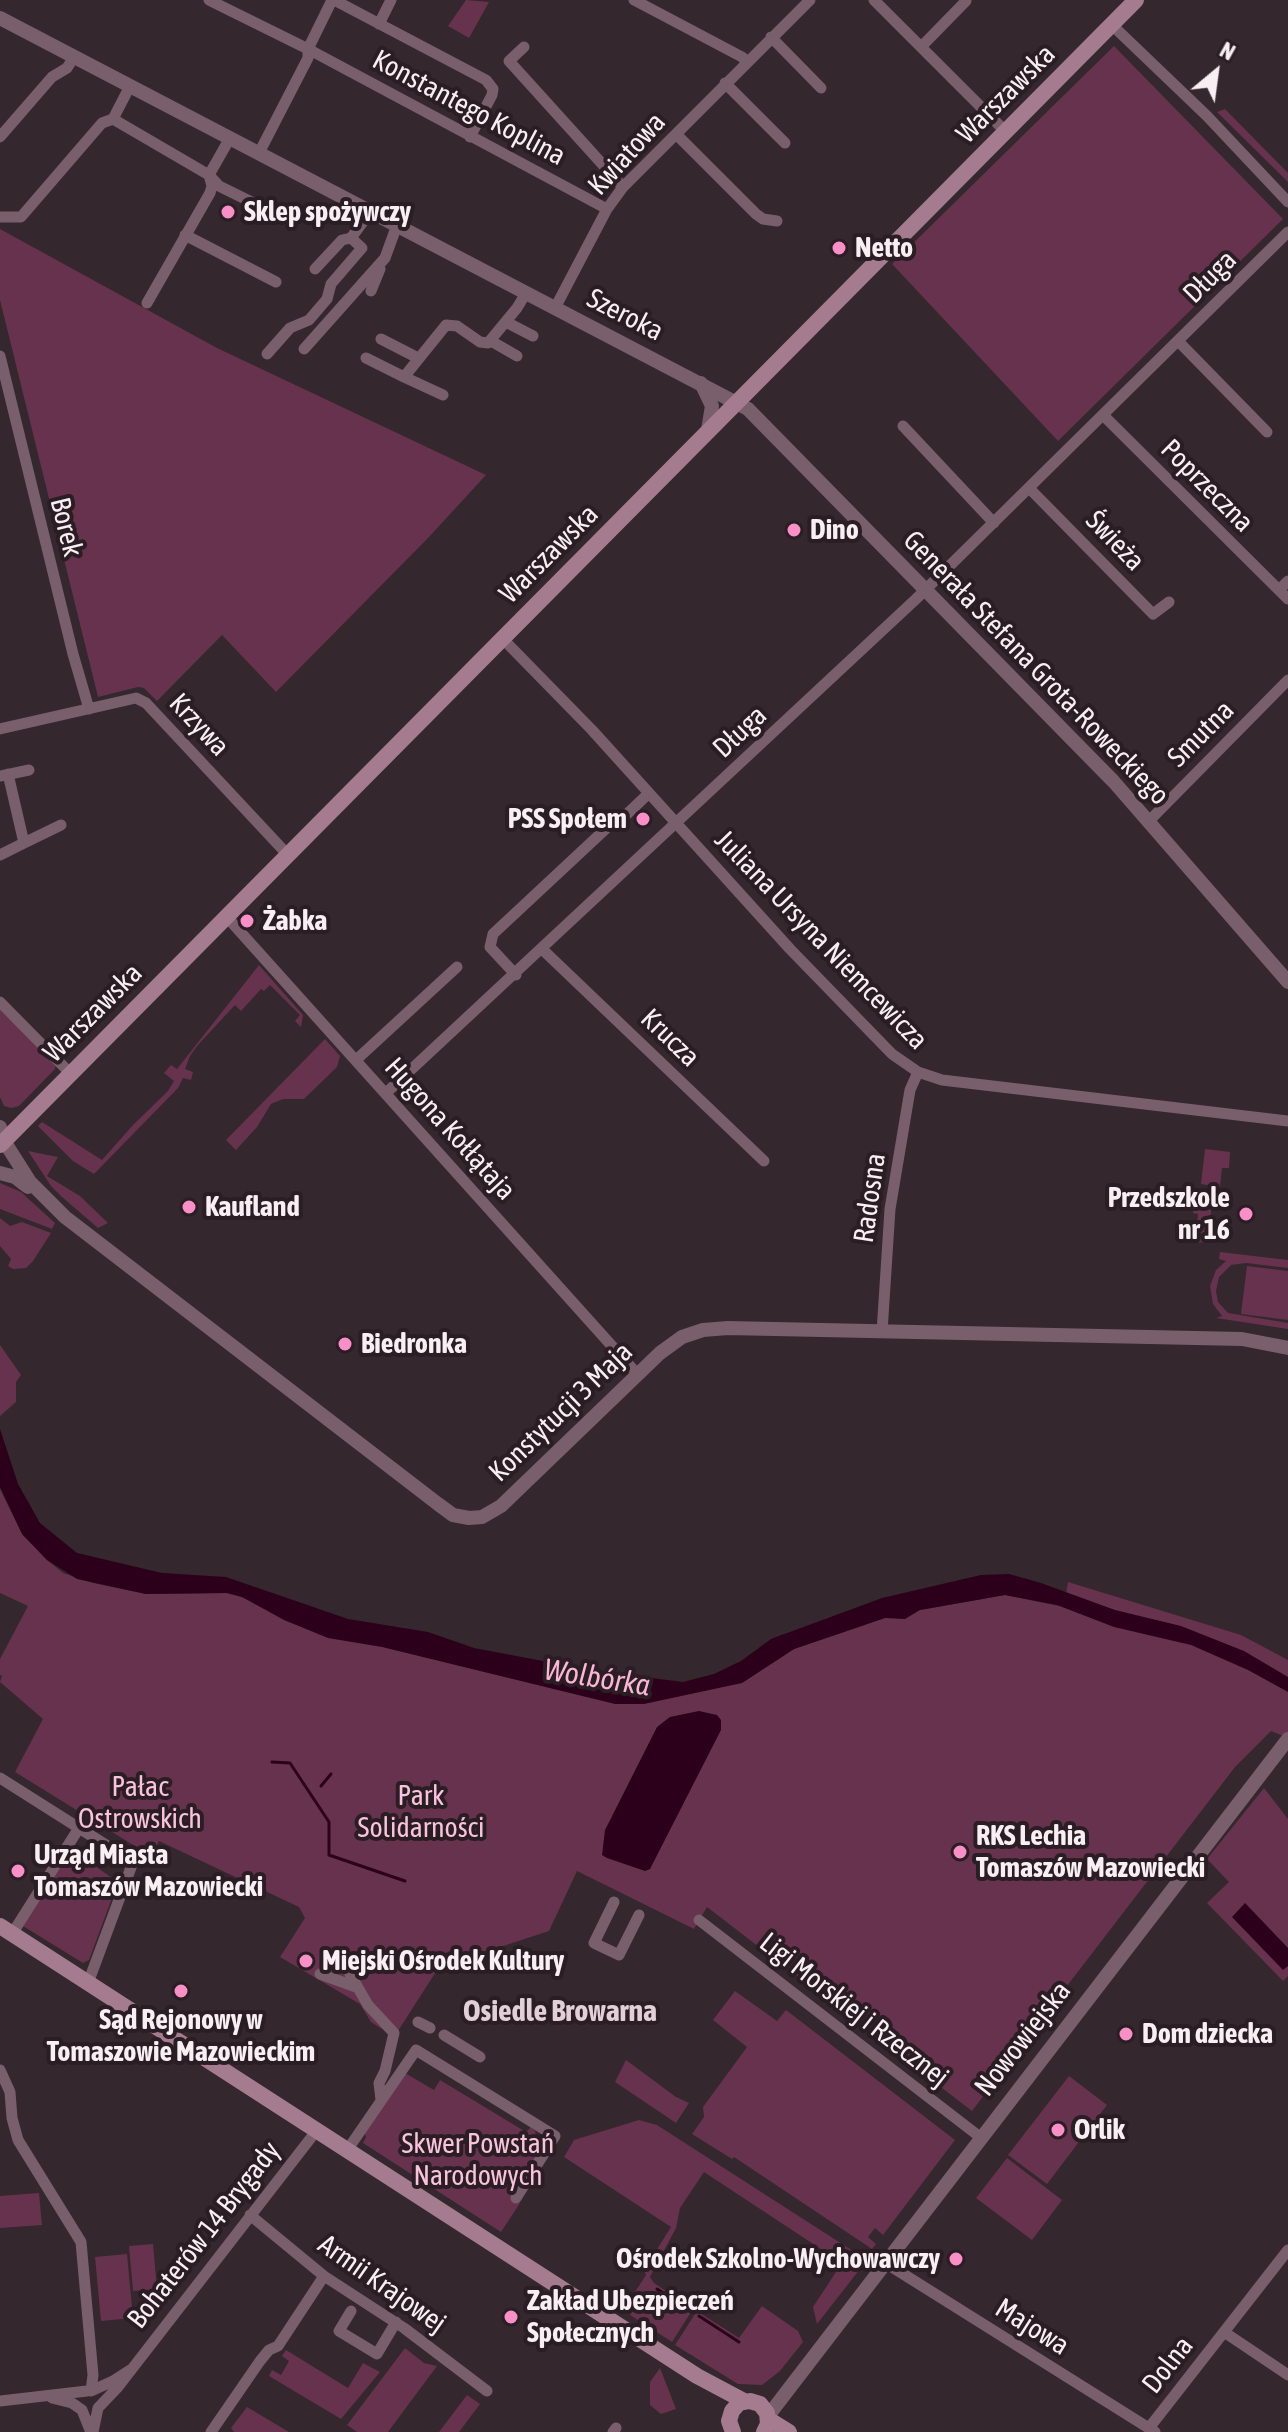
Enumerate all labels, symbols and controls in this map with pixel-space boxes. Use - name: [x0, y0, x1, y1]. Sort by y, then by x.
- north arrow: [1176, 32, 1256, 112]
- text: N: [1216, 36, 1240, 66]
- street label: Warszawska: [950, 38, 1062, 150]
- street label: Konstantego Koplina: [367, 43, 571, 173]
- street label: Kwiatowa: [581, 106, 673, 202]
- place label: Sklep spożywczy: [244, 195, 411, 229]
- marker: Sklep spożywczy: [219, 203, 237, 221]
- place label: Netto: [855, 231, 913, 265]
- marker: Netto: [830, 239, 848, 257]
- street label: Długa: [1177, 244, 1243, 310]
- street label: Szeroka: [581, 282, 669, 348]
- street label: Poprzeczna: [1154, 433, 1260, 539]
- street label: Borek: [42, 494, 90, 560]
- street label: Warszawska: [493, 498, 605, 610]
- street label: Świeża: [1078, 504, 1152, 578]
- place label: Dino: [810, 513, 859, 547]
- marker: Dino: [785, 521, 803, 539]
- street label: Generała Stefana Grota-Roweckiego: [896, 524, 1176, 812]
- street label: Krzywa: [162, 687, 236, 763]
- street label: Smutna: [1161, 694, 1241, 774]
- street label: Długa: [706, 699, 774, 765]
- place label: PSS Społem: [508, 802, 627, 836]
- marker: PSS Społem: [634, 810, 652, 828]
- street label: Juliana Ursyna Niemcewicza: [708, 823, 934, 1057]
- place label: Żabka: [263, 904, 327, 938]
- marker: Żabka: [238, 912, 256, 930]
- street label: Warszawska: [37, 957, 149, 1069]
- street label: Krucza: [634, 1002, 706, 1074]
- street label: Hugona Kołłątaja: [377, 1051, 523, 1207]
- street label: Radosna: [847, 1151, 893, 1245]
- place label: Przedszkole nr 16: [1108, 1181, 1230, 1247]
- place label: Kaufland: [205, 1190, 300, 1224]
- marker: Kaufland: [180, 1198, 198, 1216]
- marker: Przedszkole nr 16: [1237, 1205, 1255, 1223]
- place label: Biedronka: [361, 1327, 467, 1361]
- marker: Biedronka: [336, 1335, 354, 1353]
- street label: Konstytucji 3 Maja: [482, 1335, 640, 1489]
- water label: Wolbórka: [542, 1652, 652, 1704]
- park label: Pałac Ostrowskich: [78, 1770, 202, 1836]
- park label: Park Solidarności: [358, 1779, 484, 1845]
- place label: RKS Lechia Tomaszów Mazowiecki: [976, 1819, 1205, 1885]
- place label: Urząd Miasta Tomaszów Mazowiecki: [34, 1838, 263, 1904]
- marker: RKS Lechia Tomaszów Mazowiecki: [951, 1843, 969, 1861]
- marker: Urząd Miasta Tomaszów Mazowiecki: [9, 1862, 27, 1880]
- street label: Ligi Morskiej i Rzecznej: [753, 1926, 955, 2094]
- place label: Miejski Ośrodek Kultury: [322, 1944, 564, 1978]
- marker: Miejski Ośrodek Kultury: [297, 1952, 315, 1970]
- street label: Nowowiejska: [968, 1975, 1078, 2103]
- marker: Sąd Rejonowy w Tomaszowie Mazowieckim: [172, 1982, 190, 2000]
- district label: Osiedle Browarna: [463, 1994, 657, 2030]
- place label: Sąd Rejonowy w Tomaszowie Mazowieckim: [47, 2003, 315, 2069]
- place label: Dom dziecka: [1142, 2017, 1273, 2051]
- marker: Dom dziecka: [1117, 2025, 1135, 2043]
- place label: Orlik: [1074, 2113, 1125, 2147]
- marker: Orlik: [1049, 2121, 1067, 2139]
- park label: Skwer Powstań Narodowych: [402, 2127, 554, 2193]
- street label: Bohaterów 14 Brygady: [121, 2135, 287, 2335]
- street label: Armii Krajowej: [312, 2228, 452, 2340]
- place label: Ośrodek Szkolno-Wychowawczy: [616, 2242, 940, 2276]
- marker: Ośrodek Szkolno-Wychowawczy: [947, 2250, 965, 2268]
- place label: Zakład Ubezpieczeń Społecznych: [527, 2284, 734, 2350]
- street label: Majowa: [989, 2291, 1075, 2363]
- marker: Zakład Ubezpieczeń Społecznych: [502, 2308, 520, 2326]
- street label: Dolna: [1135, 2330, 1201, 2400]

